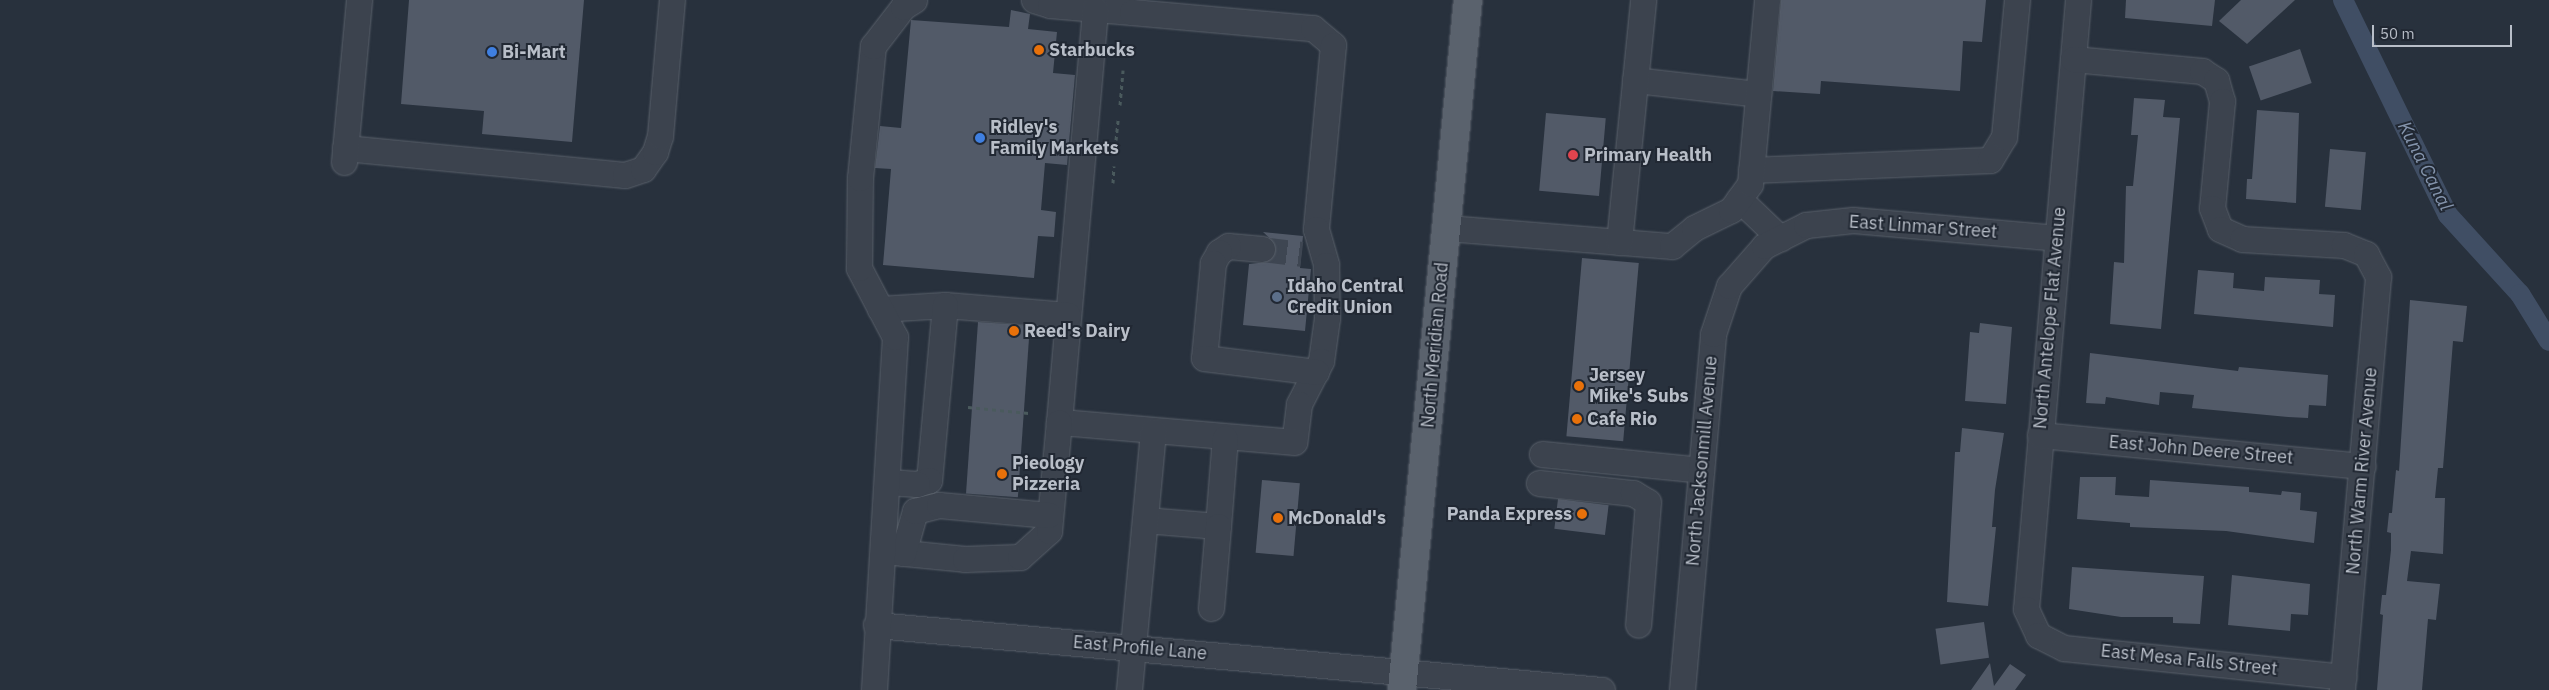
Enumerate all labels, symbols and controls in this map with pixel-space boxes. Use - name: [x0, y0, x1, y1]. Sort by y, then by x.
- scale bar: [2374, 15, 2514, 47]
- text: 50 m: [2380, 24, 2415, 43]
- place label: Starbucks: [1049, 39, 1135, 61]
- place label: Bi-Mart: [502, 41, 566, 63]
- marker: Starbucks: [1033, 44, 1045, 56]
- marker: Bi-Mart: [486, 46, 498, 58]
- place label: Ridley's Family Markets: [990, 117, 1119, 160]
- water label: Kuna Canal: [2393, 118, 2457, 214]
- marker: Ridley's Family Markets: [974, 132, 986, 144]
- place label: Primary Health: [1584, 144, 1712, 166]
- marker: Primary Health: [1566, 148, 1580, 162]
- street label: North Antelope Flat Avenue: [2030, 206, 2070, 430]
- street label: East Linmar Street: [1848, 211, 1998, 243]
- street label: North Meridian Road: [1417, 261, 1453, 429]
- place label: Idaho Central Credit Union: [1287, 276, 1403, 318]
- marker: Idaho Central Credit Union: [1271, 291, 1283, 303]
- place label: Reed's Dairy: [1024, 320, 1130, 342]
- marker: Reed's Dairy: [1008, 325, 1020, 337]
- street label: North Jacksonmill Avenue: [1682, 355, 1722, 567]
- place label: Jersey Mike's Subs: [1589, 365, 1689, 408]
- street label: North Warm River Avenue: [2342, 367, 2382, 575]
- marker: Jersey Mike's Subs: [1573, 380, 1585, 392]
- place label: Cafe Rio: [1587, 408, 1657, 430]
- marker: Cafe Rio: [1571, 413, 1583, 425]
- street label: East John Deere Street: [2108, 431, 2294, 469]
- place label: Pieology Pizzeria: [1012, 453, 1084, 496]
- marker: Pieology Pizzeria: [996, 468, 1008, 480]
- place label: Panda Express: [1447, 503, 1572, 525]
- place label: McDonald's: [1288, 507, 1386, 529]
- marker: Panda Express: [1576, 508, 1588, 520]
- marker: McDonald's: [1272, 512, 1284, 524]
- street label: East Profile Lane: [1072, 631, 1208, 665]
- street label: East Mesa Falls Street: [2100, 640, 2278, 680]

